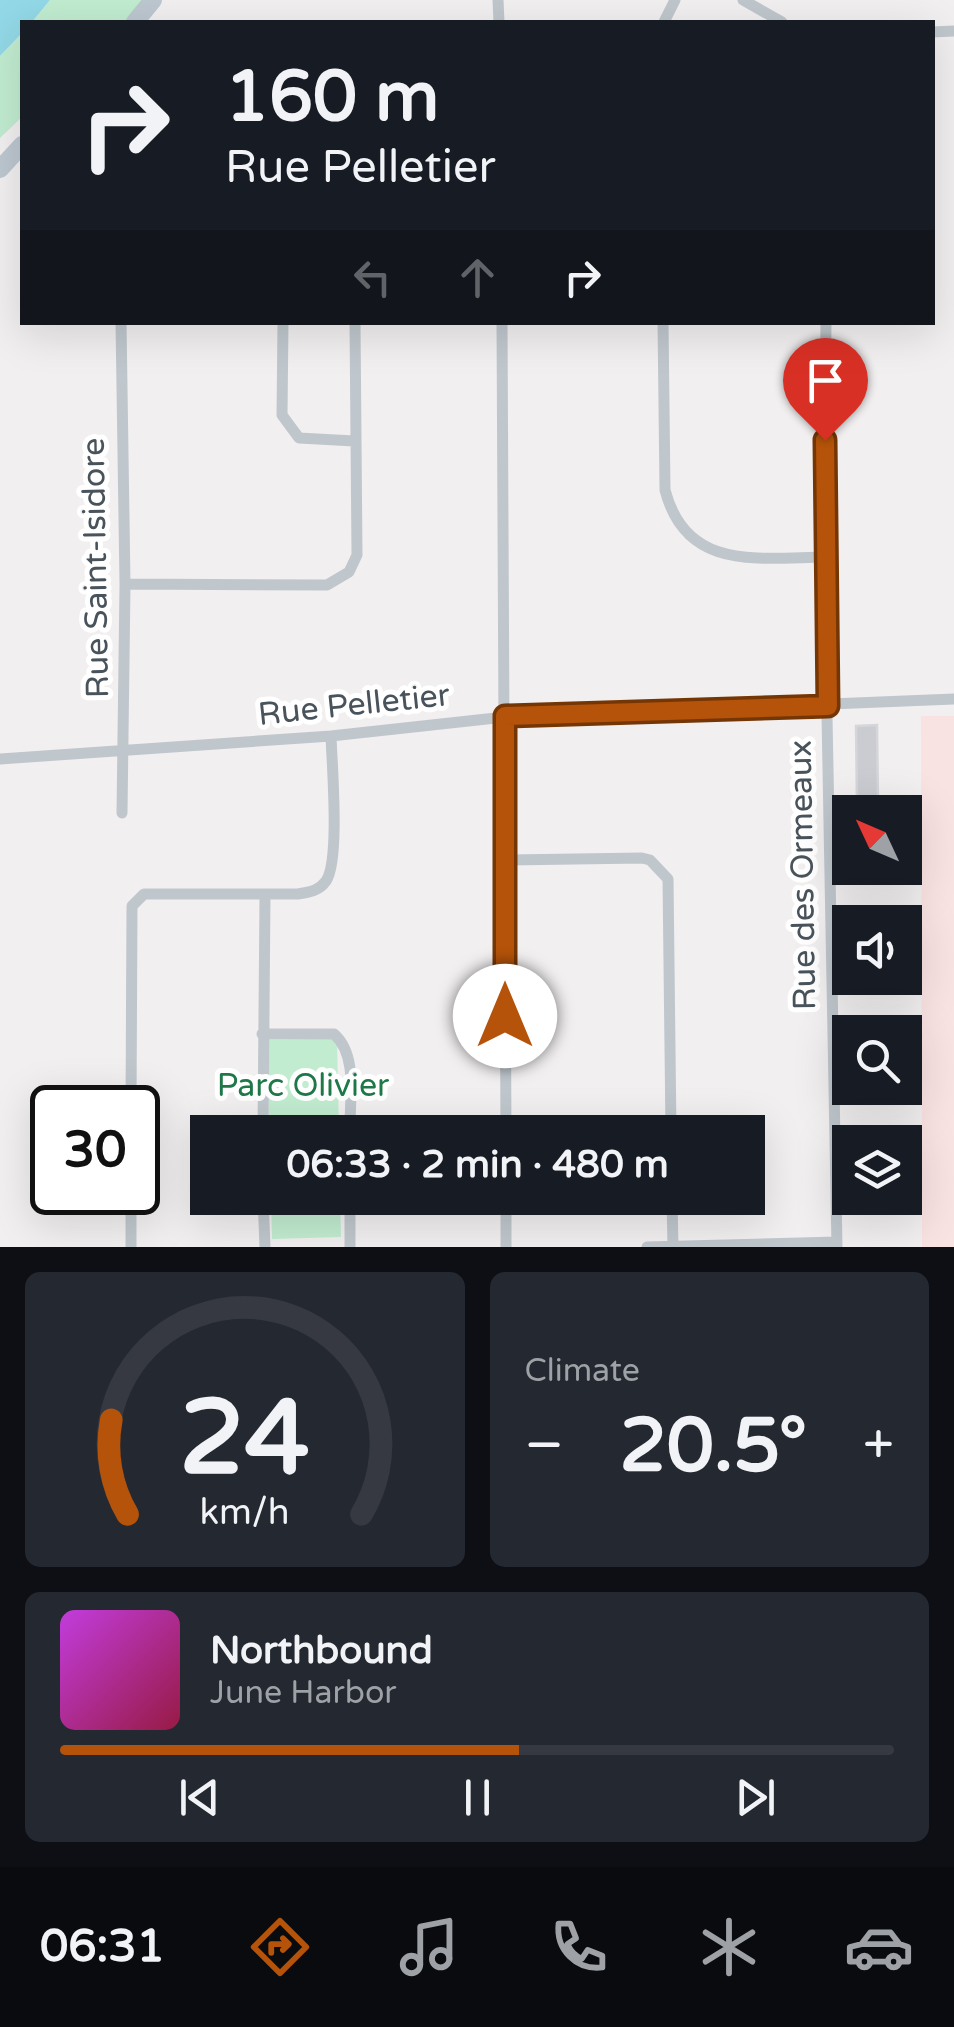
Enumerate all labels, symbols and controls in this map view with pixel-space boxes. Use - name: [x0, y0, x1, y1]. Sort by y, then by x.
- text: 160 m: [225, 56, 439, 140]
- icon: right: [60, 60, 190, 190]
- text: Rue Pelletier: [225, 141, 496, 195]
- icon: left: [345, 250, 400, 305]
- icon: ahead: [450, 250, 505, 305]
- icon: right: [555, 250, 610, 305]
- pin: [783, 338, 868, 441]
- icon: arrive: [798, 353, 853, 408]
- street label: Rue Saint-Isidore: [75, 437, 117, 699]
- street label: Rue Pelletier: [256, 676, 452, 734]
- street label: Rue des Ormeaux: [782, 740, 824, 1010]
- north arrow: [832, 795, 922, 885]
- map controls: [832, 795, 922, 1215]
- button: sound: [832, 905, 922, 995]
- position arrow: [453, 964, 557, 1068]
- button: search: [832, 1015, 922, 1105]
- park label: Parc Olivier: [217, 1067, 390, 1105]
- speed limit sign: 30: [30, 1085, 160, 1215]
- button: layers: [832, 1125, 922, 1215]
- text: 06:33 · 2 min · 480 m: [286, 1142, 669, 1188]
- text: Climate: [525, 1352, 640, 1390]
- text: 24: [179, 1377, 310, 1502]
- text: 20.5°: [620, 1401, 807, 1491]
- text: −: [525, 1413, 564, 1479]
- text: +: [863, 1413, 894, 1479]
- text: km/h: [200, 1491, 290, 1534]
- text: Northbound: [210, 1628, 433, 1674]
- text: June Harbor: [210, 1674, 397, 1712]
- icon: previous: [172, 1770, 227, 1825]
- icon: pause: [450, 1770, 505, 1825]
- icon: next: [728, 1770, 783, 1825]
- icon: directions: [245, 1912, 315, 1982]
- icon: music: [394, 1912, 464, 1982]
- icon: phone: [544, 1912, 614, 1982]
- icon: climate: [694, 1912, 764, 1982]
- icon: car: [844, 1912, 914, 1982]
- text: 06:31: [40, 1920, 165, 1974]

